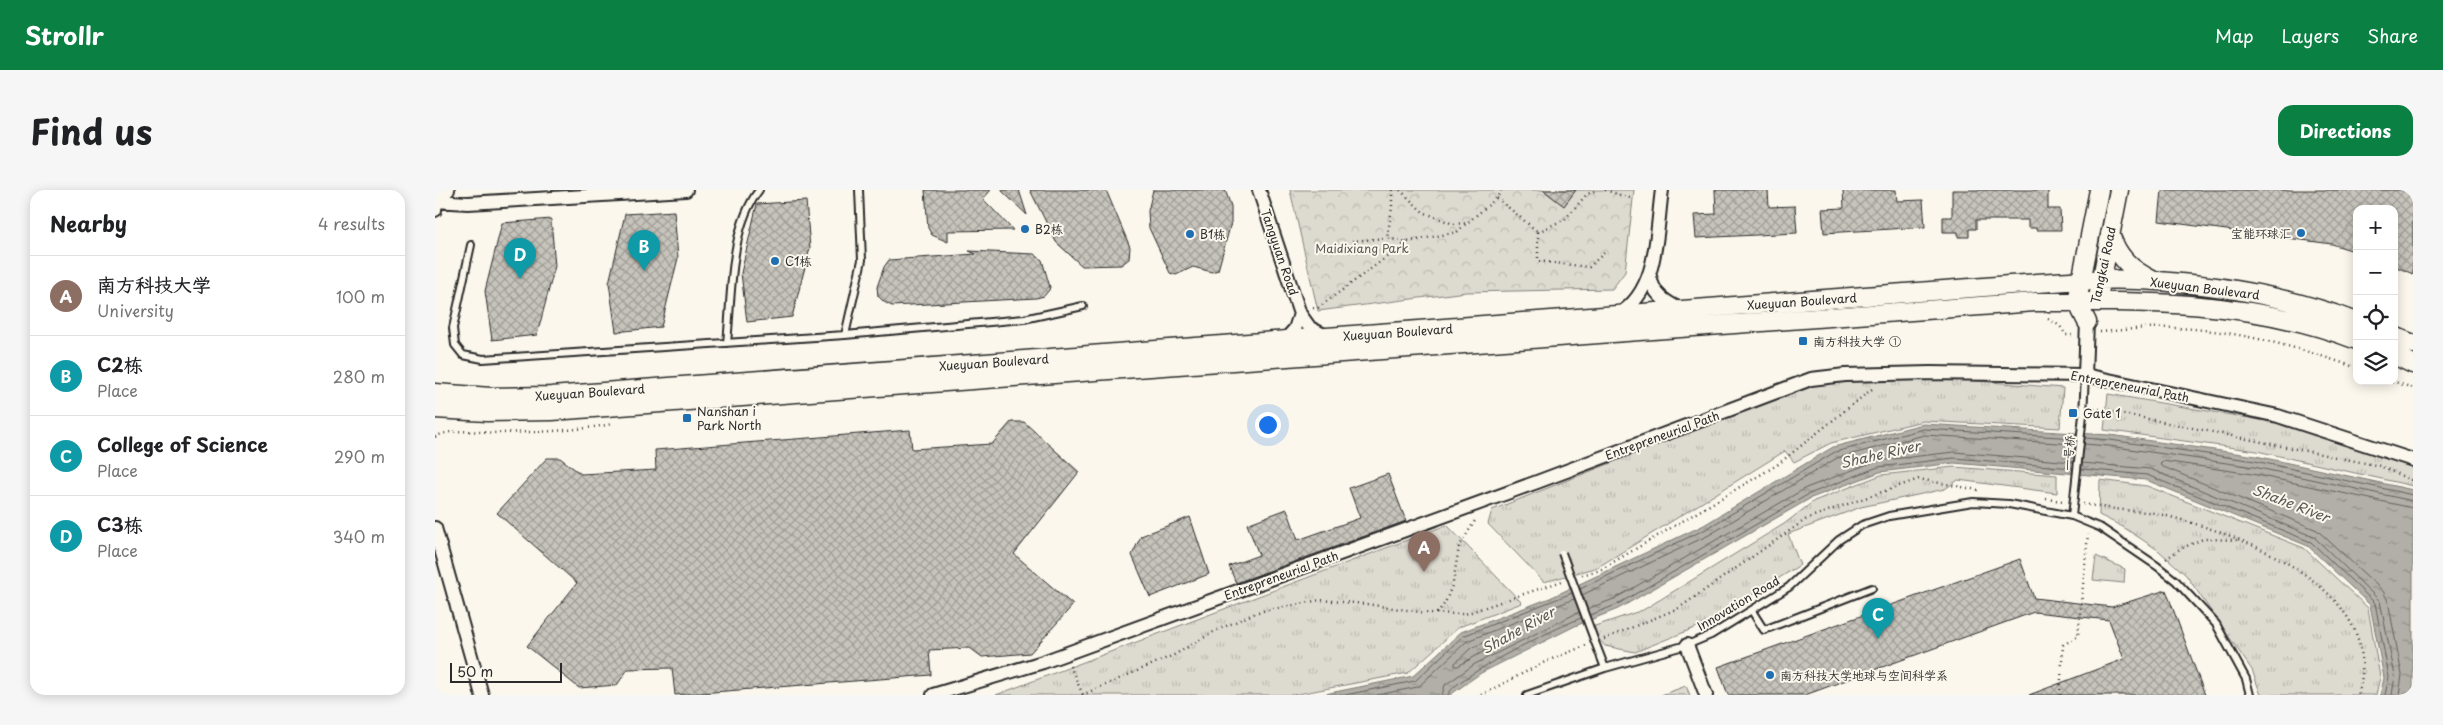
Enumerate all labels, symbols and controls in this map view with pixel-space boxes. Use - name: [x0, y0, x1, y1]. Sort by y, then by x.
- text: Strollr: [25, 17, 104, 53]
- text: Map: [2215, 22, 2254, 49]
- text: Layers: [2282, 22, 2339, 49]
- text: Share: [2367, 22, 2418, 49]
- text: Find us: [30, 104, 152, 157]
- button: Directions: [2278, 105, 2413, 156]
- map controls: [2353, 205, 2398, 385]
- button: +: [2353, 205, 2398, 250]
- street label: Tangyuan Road: [1257, 206, 1303, 298]
- text: Nearby: [50, 207, 127, 239]
- text: 4 results: [318, 211, 385, 235]
- place label: B2栋: [1035, 220, 1063, 238]
- marker: B2栋: [1019, 223, 1031, 235]
- place label: 宝能环球汇: [2231, 224, 2291, 242]
- place label: B1栋: [1200, 225, 1225, 243]
- street label: Tangkai Road: [2086, 225, 2120, 305]
- marker: 宝能环球汇: [2295, 227, 2307, 239]
- marker: B1栋: [1184, 228, 1196, 240]
- pin: B: [628, 230, 660, 271]
- pin: D: [504, 238, 536, 279]
- park label: Maidixiang Park: [1315, 239, 1409, 257]
- button: −: [2353, 250, 2398, 295]
- place label: C1栋: [785, 252, 811, 270]
- marker: C1栋: [769, 255, 781, 267]
- text: 南方科技大学: [97, 270, 211, 298]
- street label: Xueyuan Boulevard: [2149, 272, 2261, 304]
- text: A: [60, 284, 72, 308]
- text: 100 m: [336, 284, 385, 308]
- street label: Xueyuan Boulevard: [1747, 288, 1858, 314]
- button: locate: [2353, 295, 2398, 340]
- text: University: [97, 298, 174, 322]
- street label: Xueyuan Boulevard: [1343, 319, 1454, 345]
- place label: 南方科技大学 ①: [1813, 332, 1901, 350]
- marker: 南方科技大学 ①: [1797, 335, 1809, 347]
- button: layers: [2353, 340, 2398, 385]
- street label: Xueyuan Boulevard: [939, 349, 1050, 375]
- text: C2栋: [97, 350, 143, 378]
- text: B: [61, 364, 71, 388]
- text: 280 m: [333, 364, 385, 388]
- street label: Entrepreneurial Path: [2069, 366, 2191, 406]
- text: Place: [97, 378, 138, 402]
- street label: Xueyuan Boulevard: [535, 379, 646, 405]
- place label: Nanshan i Park North: [697, 402, 762, 434]
- place label: Gate 1: [2083, 404, 2121, 422]
- street label: Entrepreneurial Path: [1602, 406, 1722, 464]
- marker: Gate 1: [2067, 407, 2079, 419]
- marker: Nanshan i Park North: [681, 412, 693, 424]
- your location: [1255, 412, 1281, 438]
- text: College of Science: [97, 430, 268, 458]
- street label: 一号桥: [2057, 433, 2079, 472]
- water label: Shahe River: [1838, 434, 1923, 473]
- text: C: [60, 444, 72, 468]
- text: 290 m: [334, 444, 385, 468]
- text: Place: [97, 458, 138, 482]
- water label: Shahe River: [2250, 479, 2334, 528]
- text: C3栋: [97, 510, 143, 538]
- text: D: [60, 524, 72, 548]
- text: 340 m: [333, 524, 385, 548]
- pin: A: [1408, 531, 1440, 572]
- text: Place: [97, 538, 138, 562]
- street label: Entrepreneurial Path: [1221, 546, 1341, 604]
- street label: Innovation Road: [1693, 571, 1783, 635]
- pin: C: [1862, 598, 1894, 639]
- water label: Shahe River: [1478, 600, 1560, 659]
- scale bar: [450, 660, 563, 683]
- text: 50 m: [457, 661, 493, 682]
- place label: 南方科技大学地球与空间科学系: [1780, 666, 1948, 684]
- marker: 南方科技大学地球与空间科学系: [1764, 669, 1776, 681]

